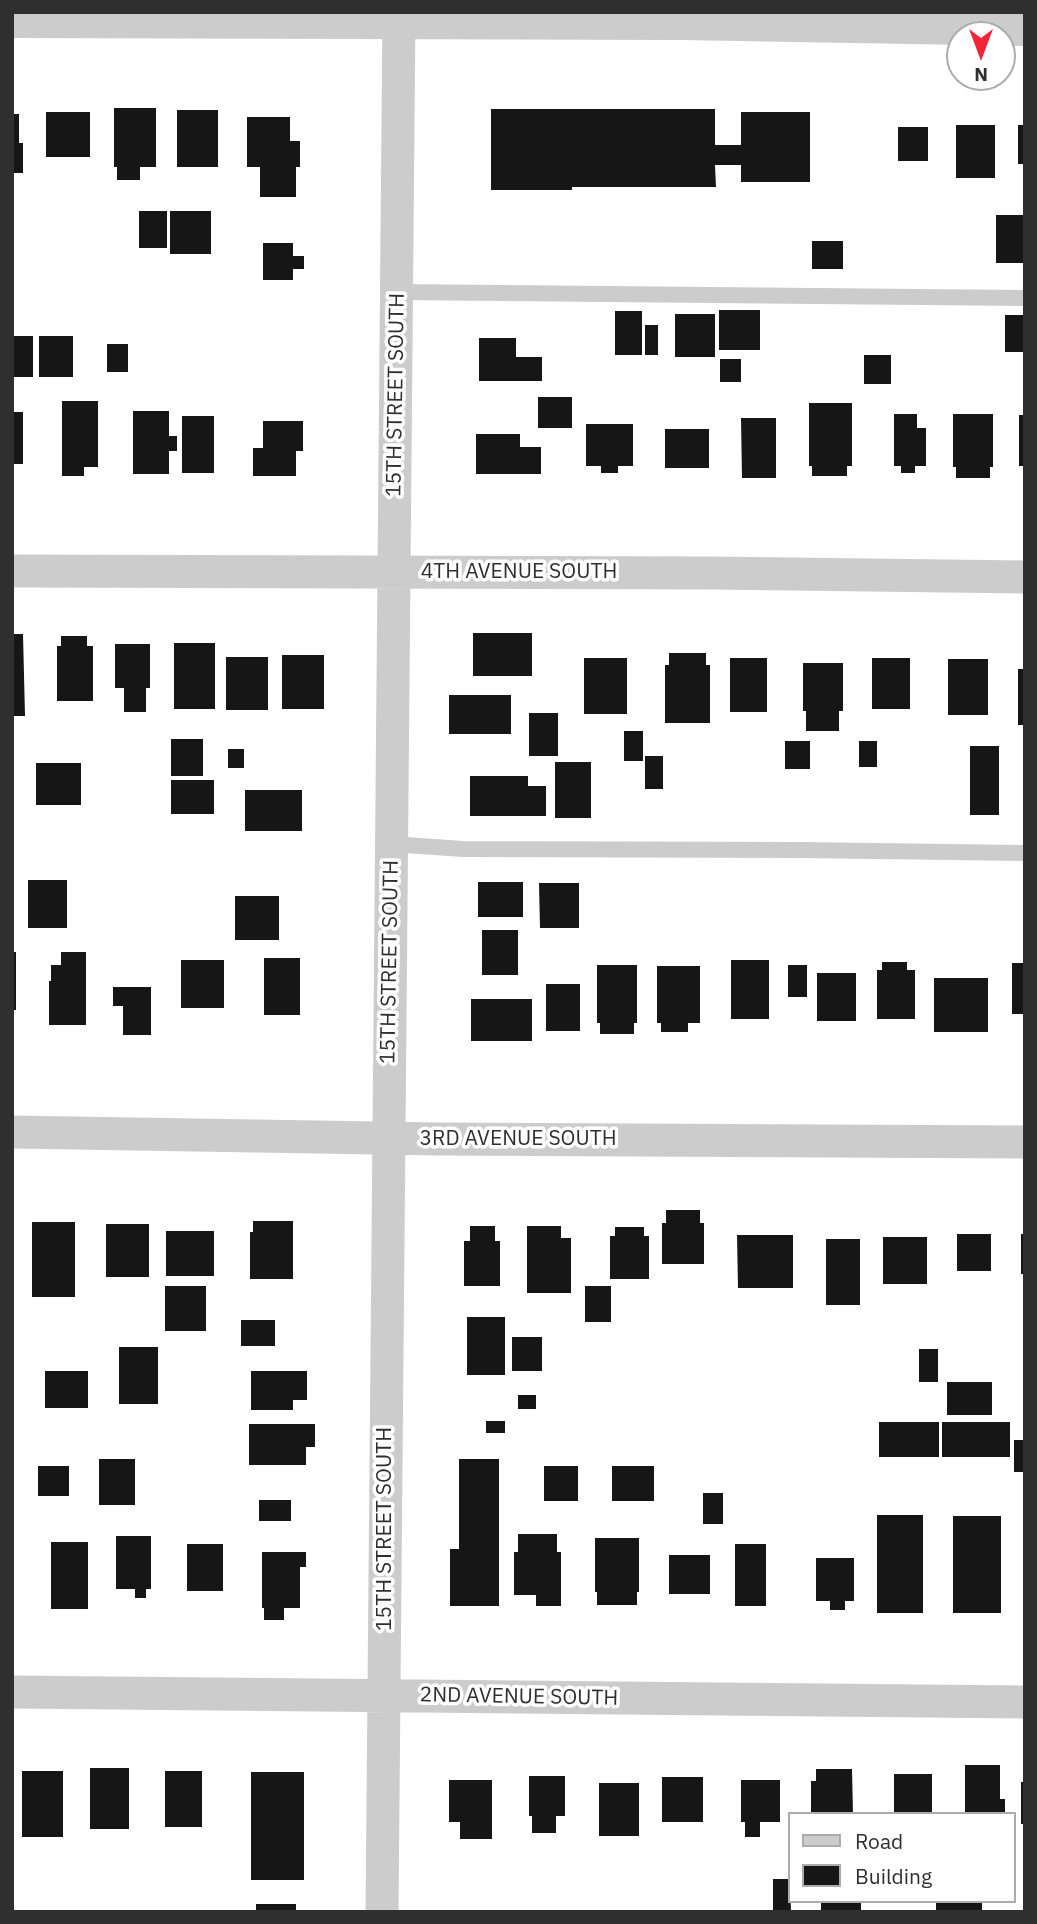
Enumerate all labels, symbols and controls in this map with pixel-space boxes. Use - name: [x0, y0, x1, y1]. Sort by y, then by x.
- north arrow: [946, 21, 1016, 91]
- text: N: [974, 63, 988, 87]
- street label: 15TH STREET SOUTH: [382, 293, 410, 497]
- street label: 4TH AVENUE SOUTH: [421, 559, 617, 585]
- street label: 15TH STREET SOUTH: [376, 860, 404, 1064]
- street label: 3RD AVENUE SOUTH: [419, 1126, 617, 1152]
- street label: 15TH STREET SOUTH: [372, 1427, 398, 1631]
- street label: 2ND AVENUE SOUTH: [420, 1683, 618, 1711]
- legend: [788, 1812, 1016, 1903]
- text: Road: [855, 1827, 903, 1855]
- text: Building: [855, 1862, 932, 1890]

